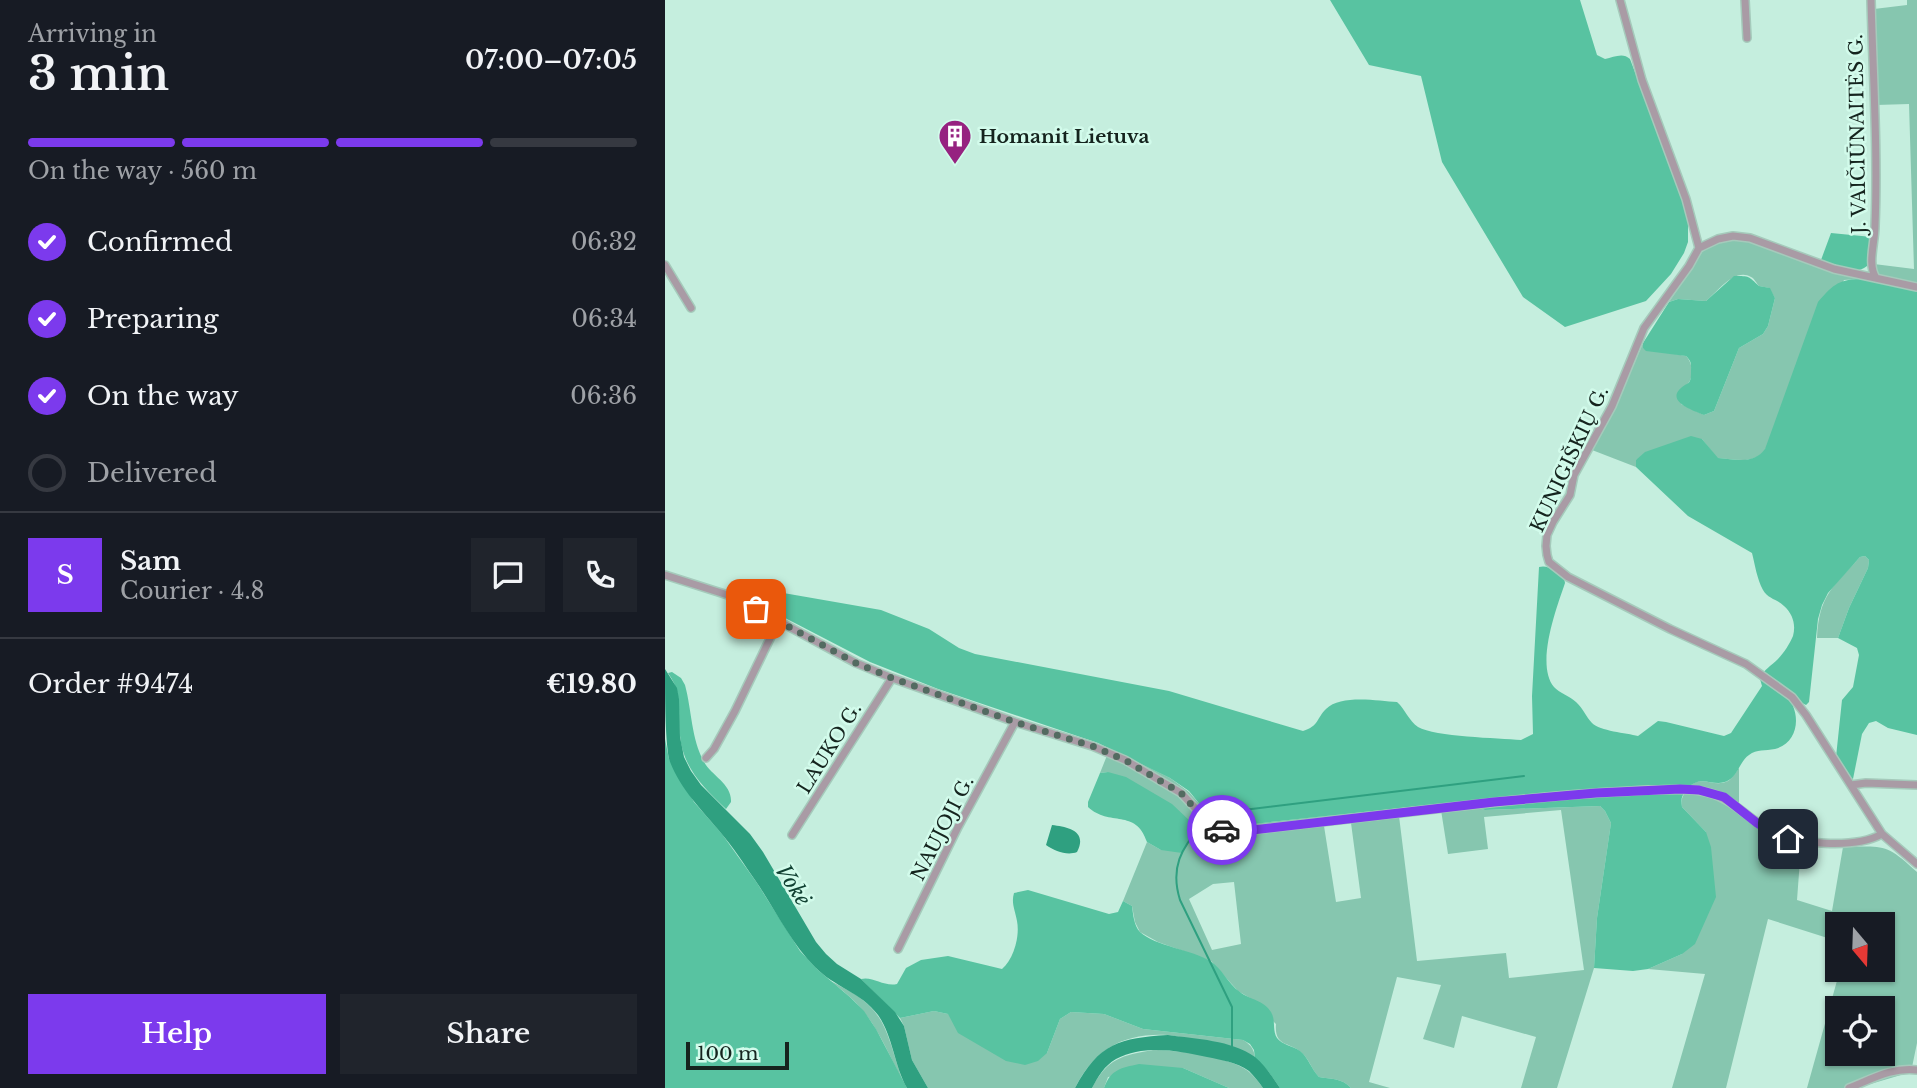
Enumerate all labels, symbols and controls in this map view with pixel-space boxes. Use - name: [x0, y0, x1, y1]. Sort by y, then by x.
- text: Arriving in: [28, 20, 157, 48]
- street label: J. VAIČIŪNAITĖS G.: [1844, 34, 1871, 237]
- text: 07:00–07:05: [465, 44, 637, 76]
- text: 3 min: [28, 45, 169, 102]
- building icon: Homanit Lietuva: [936, 117, 974, 166]
- place label: Homanit Lietuva: [979, 125, 1149, 148]
- text: On the way · 560 m: [28, 157, 257, 185]
- icon: check: [28, 223, 66, 261]
- text: Confirmed: [87, 226, 232, 258]
- text: 06:32: [571, 228, 637, 256]
- icon: check: [28, 300, 66, 338]
- text: Preparing: [87, 303, 219, 335]
- text: 06:34: [572, 305, 637, 333]
- icon: check: [28, 377, 66, 415]
- text: On the way: [87, 380, 239, 412]
- text: 06:36: [570, 382, 637, 410]
- street label: KUNIGIŠKIŲ G.: [1526, 383, 1613, 536]
- text: Delivered: [87, 457, 217, 489]
- button: chat: [471, 538, 545, 612]
- button: phone: [563, 538, 637, 612]
- text: Sam: [120, 545, 181, 577]
- text: S: [56, 559, 74, 591]
- text: Courier · 4.8: [120, 577, 265, 605]
- pin: [726, 579, 786, 639]
- icon: bag: [737, 590, 775, 628]
- text: Order #9474: [28, 668, 193, 700]
- text: €19.80: [546, 668, 637, 700]
- street label: LAUKO G.: [792, 699, 866, 798]
- street label: NAUJOJI G.: [906, 772, 979, 884]
- courier: [1187, 795, 1257, 865]
- pin: [1758, 809, 1818, 869]
- icon: car: [1203, 811, 1241, 849]
- icon: home: [1769, 820, 1807, 858]
- water label: Vokė: [770, 859, 816, 911]
- north arrow: [1825, 912, 1895, 982]
- map controls: [1825, 912, 1895, 1066]
- button: Help: [28, 994, 326, 1074]
- button: Share: [340, 994, 637, 1074]
- button: locate: [1825, 996, 1895, 1066]
- scale bar: [686, 1039, 789, 1071]
- text: 100 m: [697, 1042, 758, 1065]

